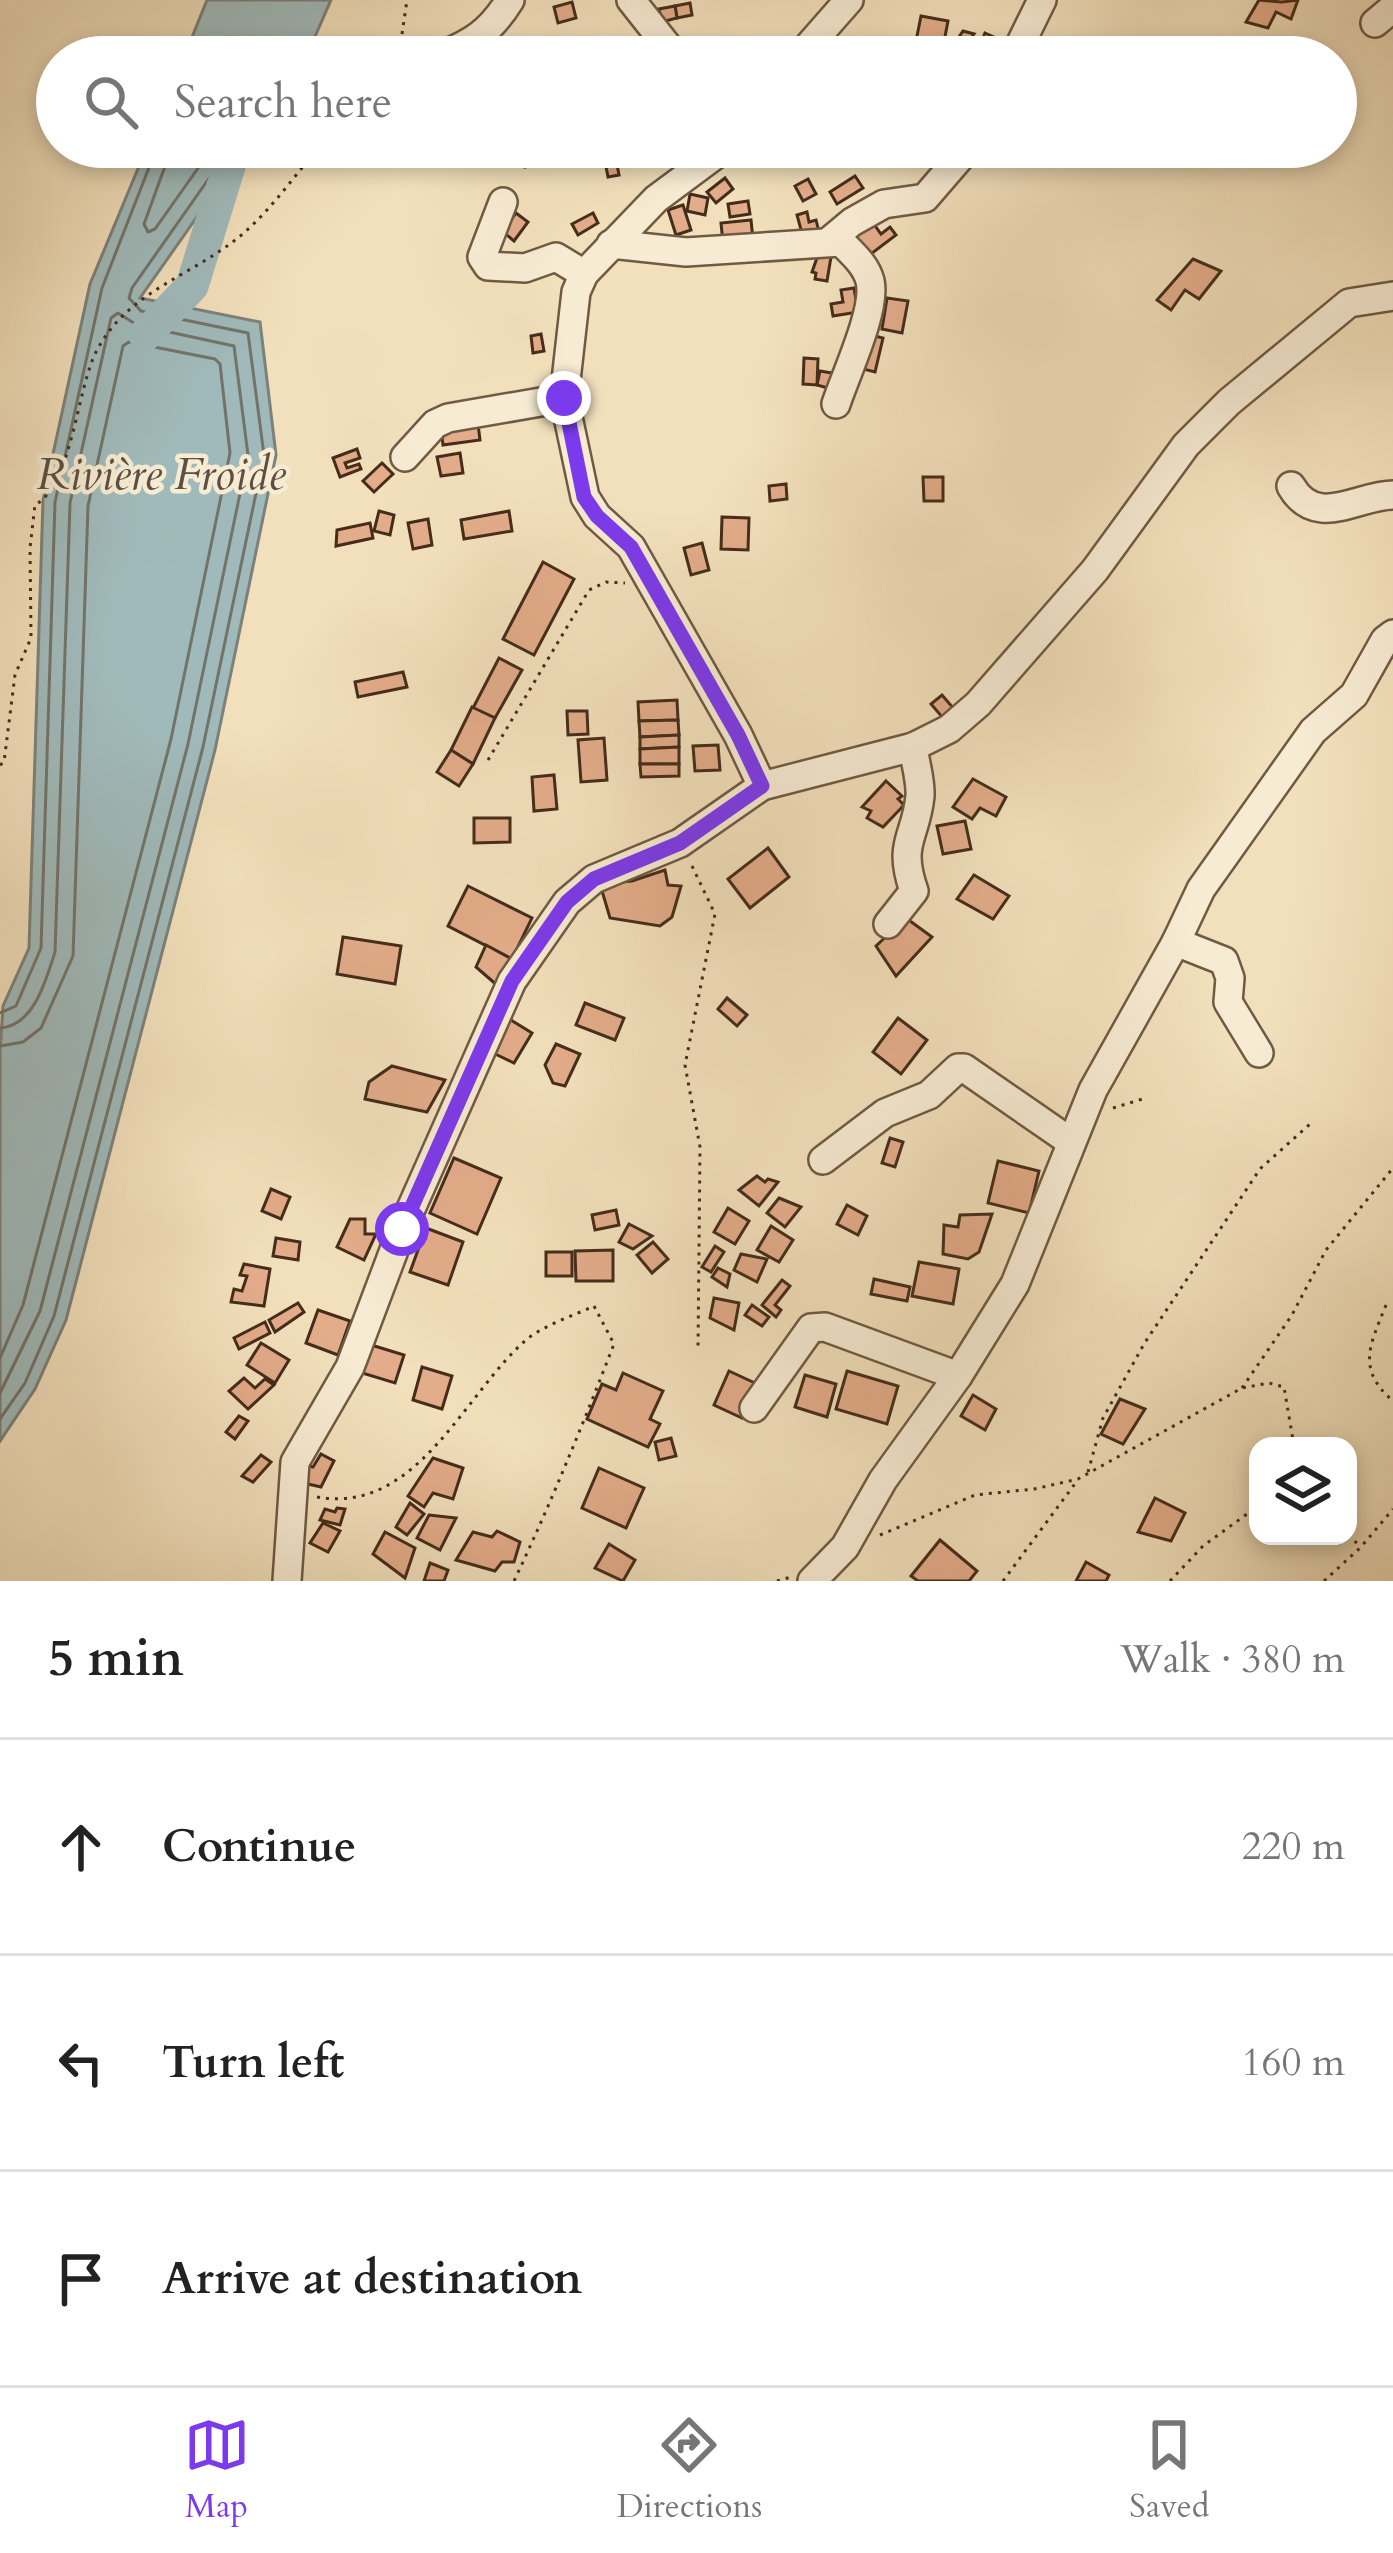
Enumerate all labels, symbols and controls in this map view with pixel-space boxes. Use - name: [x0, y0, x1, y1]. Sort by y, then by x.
- search box: [36, 36, 1357, 168]
- icon: search: [78, 69, 144, 135]
- text: Search here: [174, 72, 392, 133]
- route end: [537, 371, 591, 425]
- water label: Rivière Froide: [36, 444, 287, 505]
- route start: [375, 1202, 429, 1256]
- map controls: [1249, 1437, 1357, 1545]
- button: layers: [1249, 1437, 1357, 1545]
- text: 5 min: [48, 1624, 184, 1694]
- text: Walk · 380 m: [1120, 1633, 1345, 1686]
- icon: ahead: [48, 1814, 114, 1880]
- text: Continue: [162, 1816, 356, 1877]
- text: 220 m: [1242, 1820, 1345, 1873]
- icon: left: [48, 2030, 114, 2096]
- text: Turn left: [162, 2032, 344, 2093]
- text: 160 m: [1242, 2036, 1345, 2089]
- icon: arrive: [48, 2246, 114, 2312]
- text: Arrive at destination: [162, 2248, 582, 2309]
- tab: Map: [184, 2412, 250, 2529]
- tab: Directions: [617, 2412, 762, 2529]
- tab: Saved: [1129, 2412, 1209, 2529]

